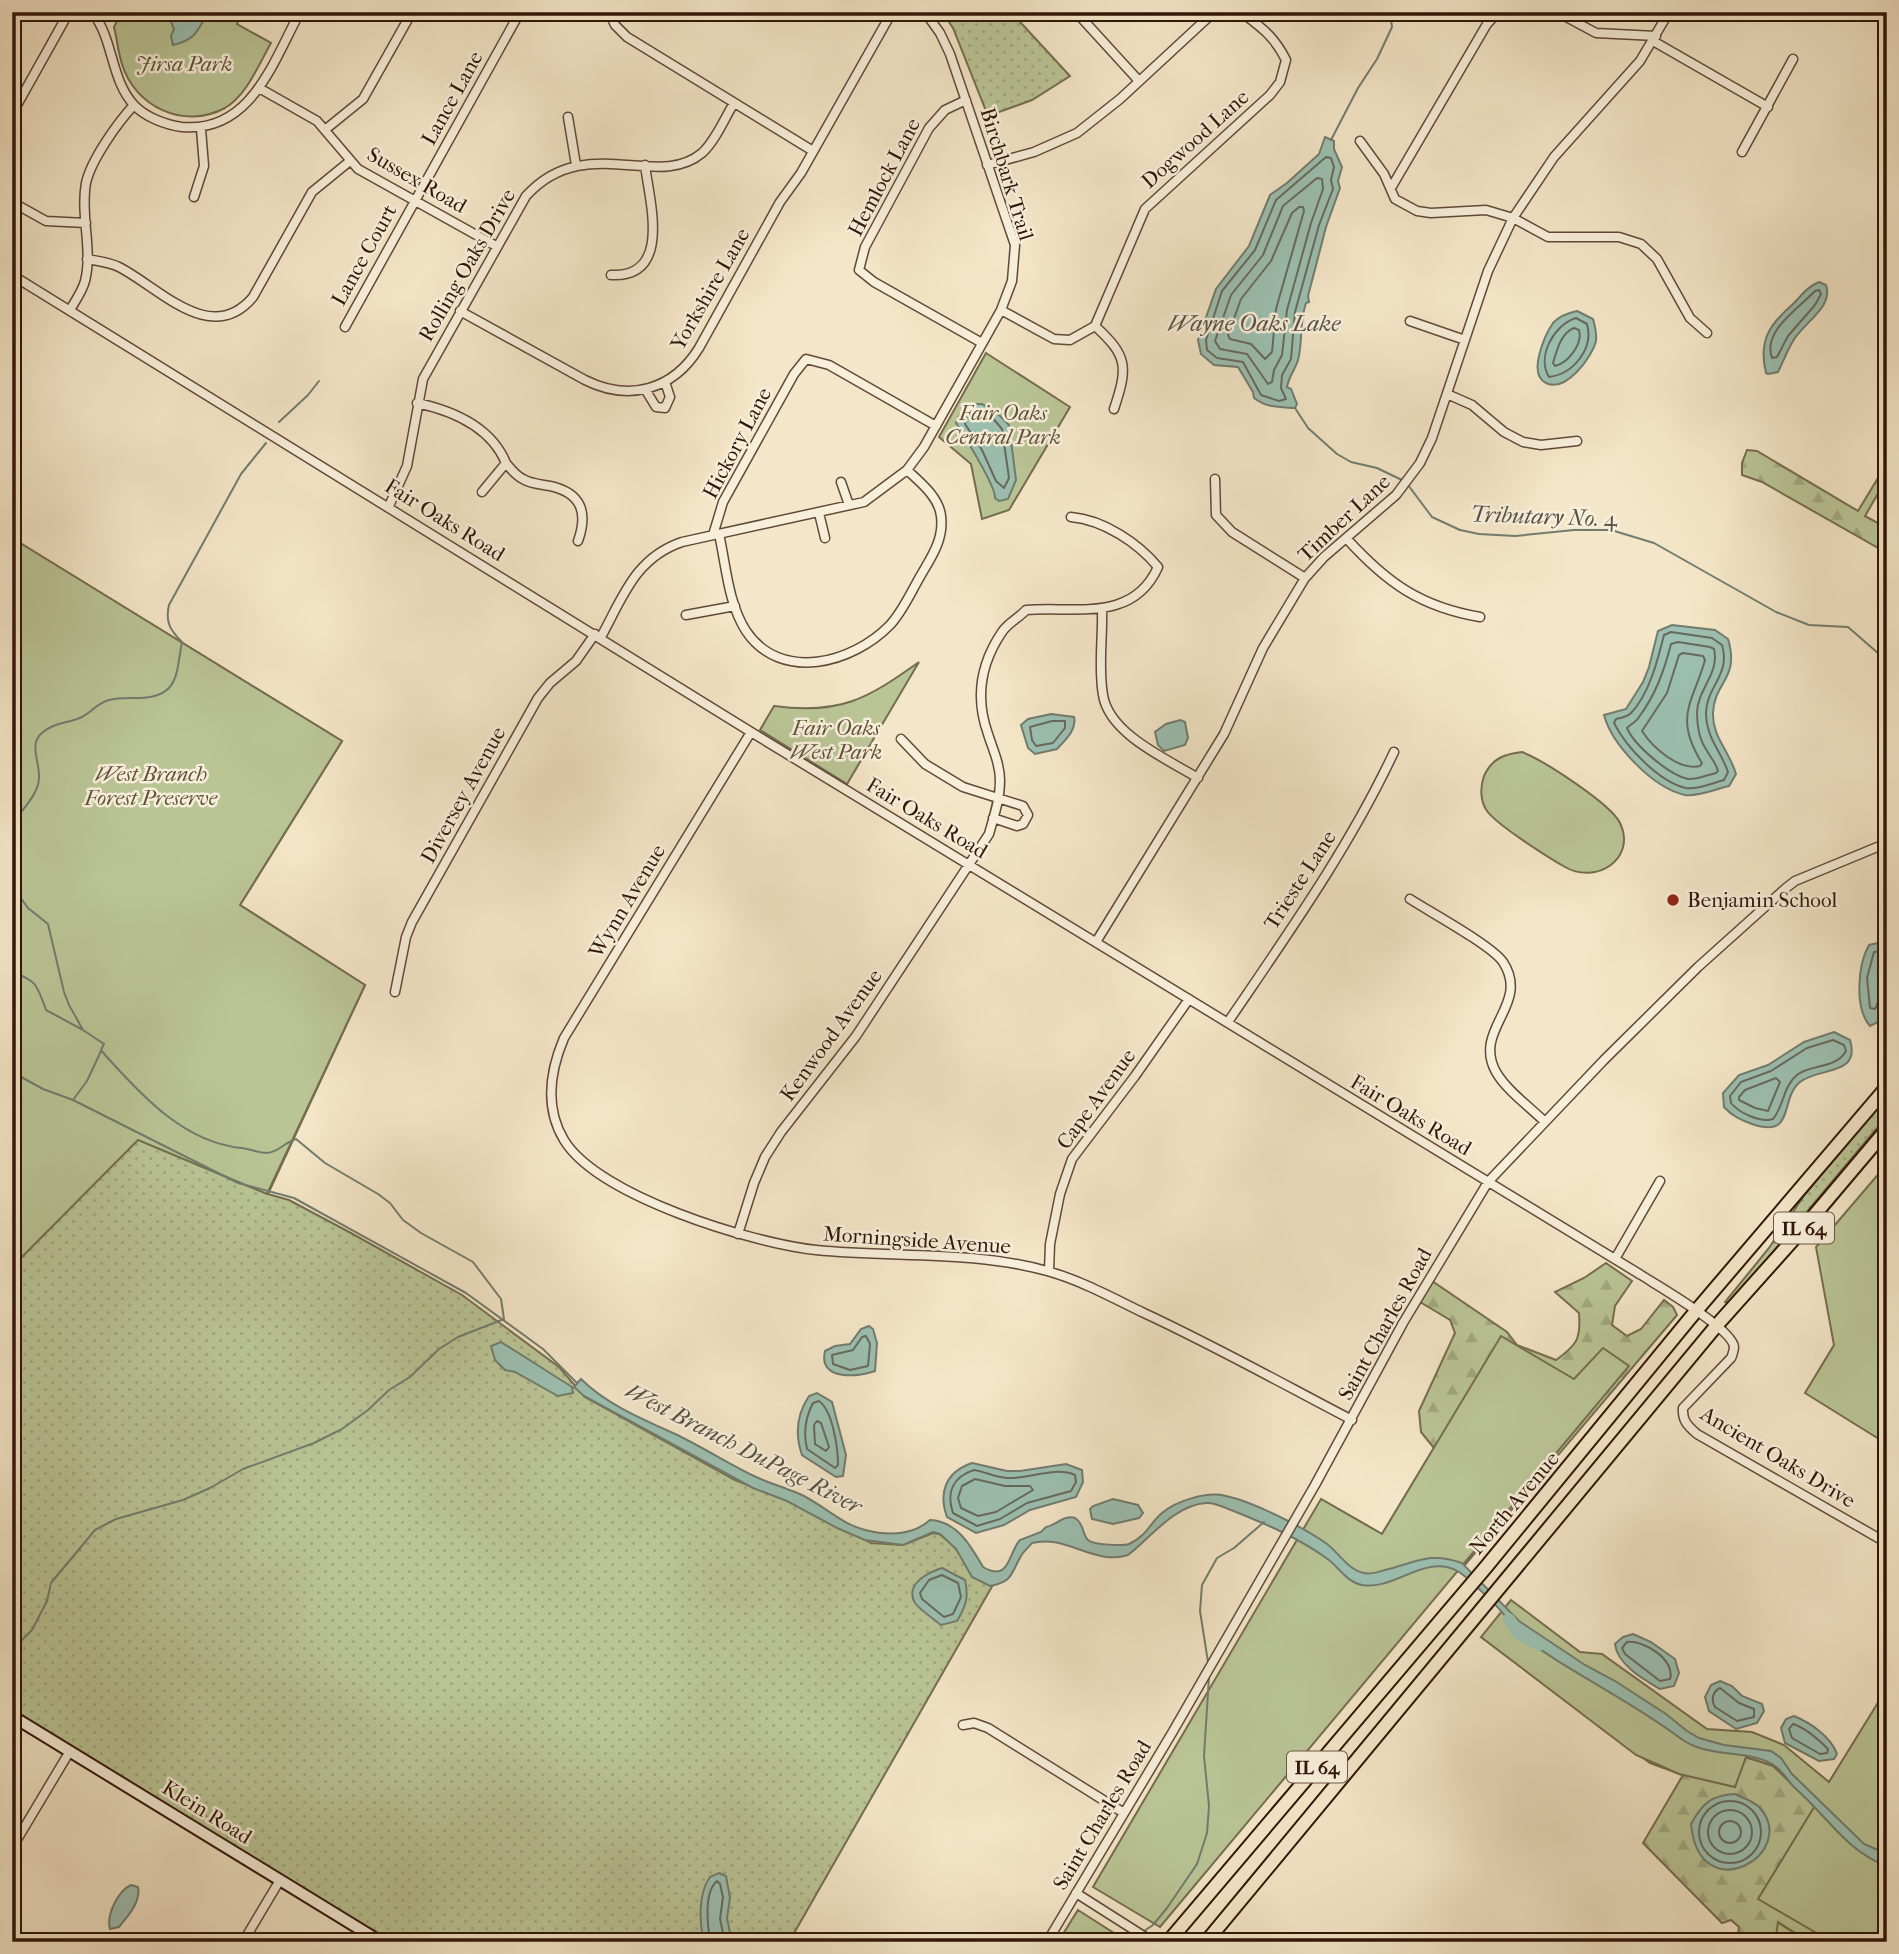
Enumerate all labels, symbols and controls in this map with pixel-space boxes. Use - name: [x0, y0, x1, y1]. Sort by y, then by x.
- street label: Lance Lane: [416, 47, 488, 149]
- park label: Jirsa Park: [136, 52, 232, 76]
- street label: Dogwood Lane: [1137, 85, 1253, 193]
- street label: Birchbark Trail: [975, 105, 1039, 244]
- street label: Hemlock Lane: [843, 114, 925, 240]
- street label: Sussex Road: [363, 142, 471, 218]
- street label: Rolling Oaks Drive: [414, 185, 520, 345]
- street label: Lance Court: [326, 200, 402, 310]
- street label: Yorkshire Lane: [665, 224, 755, 355]
- water label: Wayne Oaks Lake: [1167, 310, 1341, 337]
- street label: Hickory Lane: [698, 383, 776, 503]
- park label: Fair Oaks Central Park: [945, 401, 1061, 449]
- street label: Timber Lane: [1293, 469, 1395, 567]
- street label: Fair Oaks Road: [381, 474, 510, 567]
- water label: Tributary No. 4: [1470, 500, 1619, 533]
- park label: Fair Oaks West Park: [790, 716, 882, 764]
- street label: Diversey Avenue: [416, 722, 510, 868]
- park label: West Branch Forest Preserve: [84, 762, 218, 810]
- street label: Fair Oaks Road: [862, 773, 992, 864]
- street label: Trieste Lane: [1259, 826, 1341, 934]
- street label: Wynn Avenue: [583, 840, 670, 963]
- place label: Benjamin School: [1687, 888, 1837, 912]
- marker: Benjamin School: [1665, 892, 1681, 908]
- street label: Kenwood Avenue: [775, 964, 887, 1106]
- street label: Cape Avenue: [1052, 1044, 1140, 1154]
- street label: Fair Oaks Road: [1346, 1070, 1476, 1161]
- road number: IL 64: [1774, 1212, 1834, 1244]
- street label: Morningside Avenue: [822, 1221, 1012, 1259]
- street label: Saint Charles Road: [1333, 1243, 1437, 1404]
- water label: West Branch DuPage River: [621, 1377, 868, 1521]
- street label: Ancient Oaks Drive: [1695, 1401, 1860, 1513]
- street label: North Avenue: [1464, 1447, 1564, 1559]
- street label: Saint Charles Road: [1048, 1735, 1156, 1894]
- road number: IL 64: [1287, 1751, 1347, 1782]
- street label: Klein Road: [158, 1775, 257, 1849]

